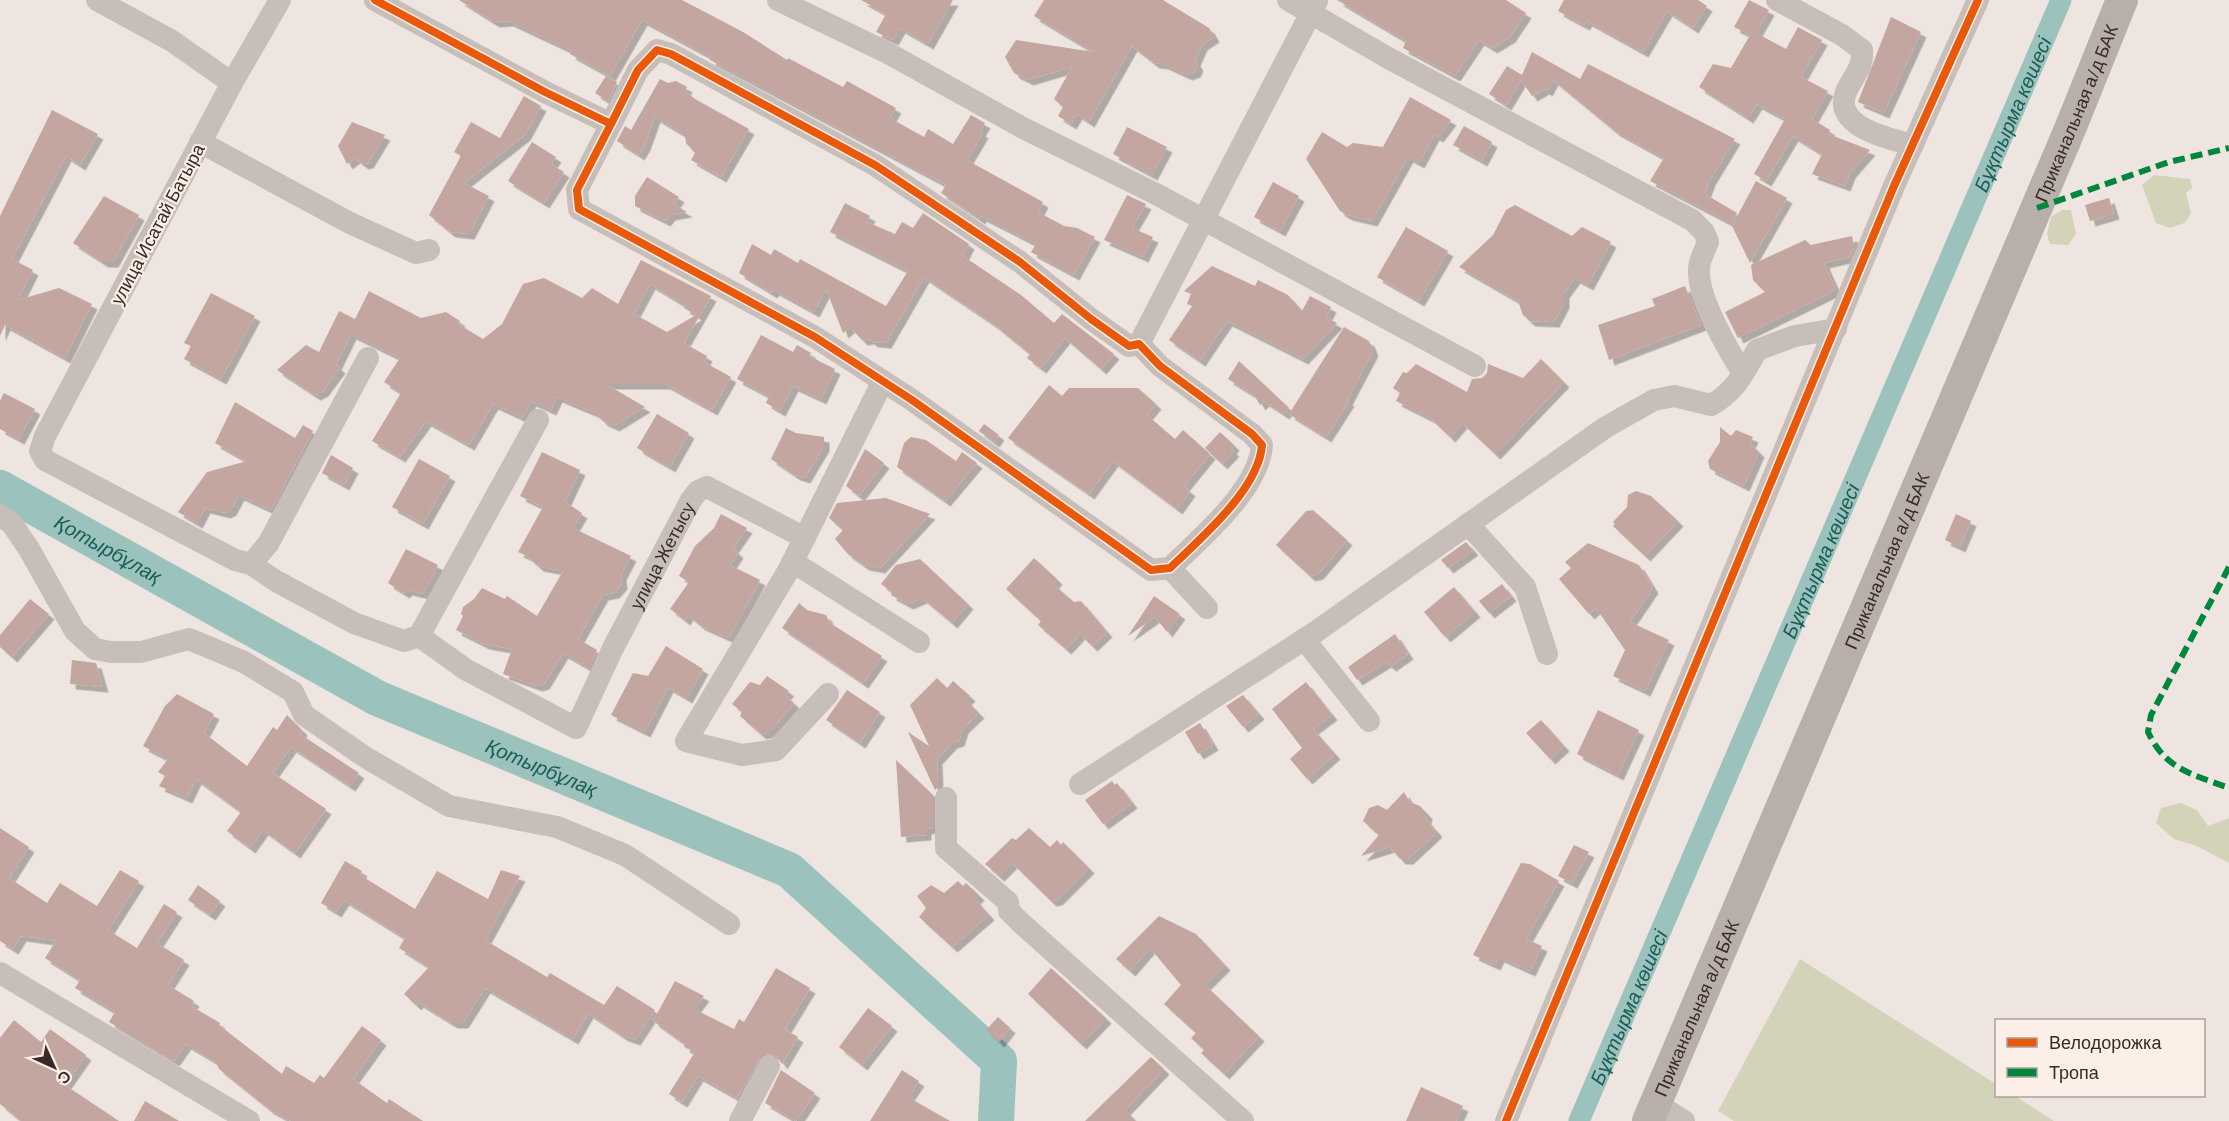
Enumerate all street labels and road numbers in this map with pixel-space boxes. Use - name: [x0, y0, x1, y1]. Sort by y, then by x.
- street label: Приканальная а/д БАК: [2029, 21, 2122, 205]
- street label: улица Исатай Батыра: [105, 139, 209, 308]
- street label: Приканальная а/д БАК: [1839, 469, 1934, 652]
- street label: улица Жетысу: [624, 498, 699, 613]
- street label: Приканальная а/д БАК: [1649, 916, 1744, 1099]

